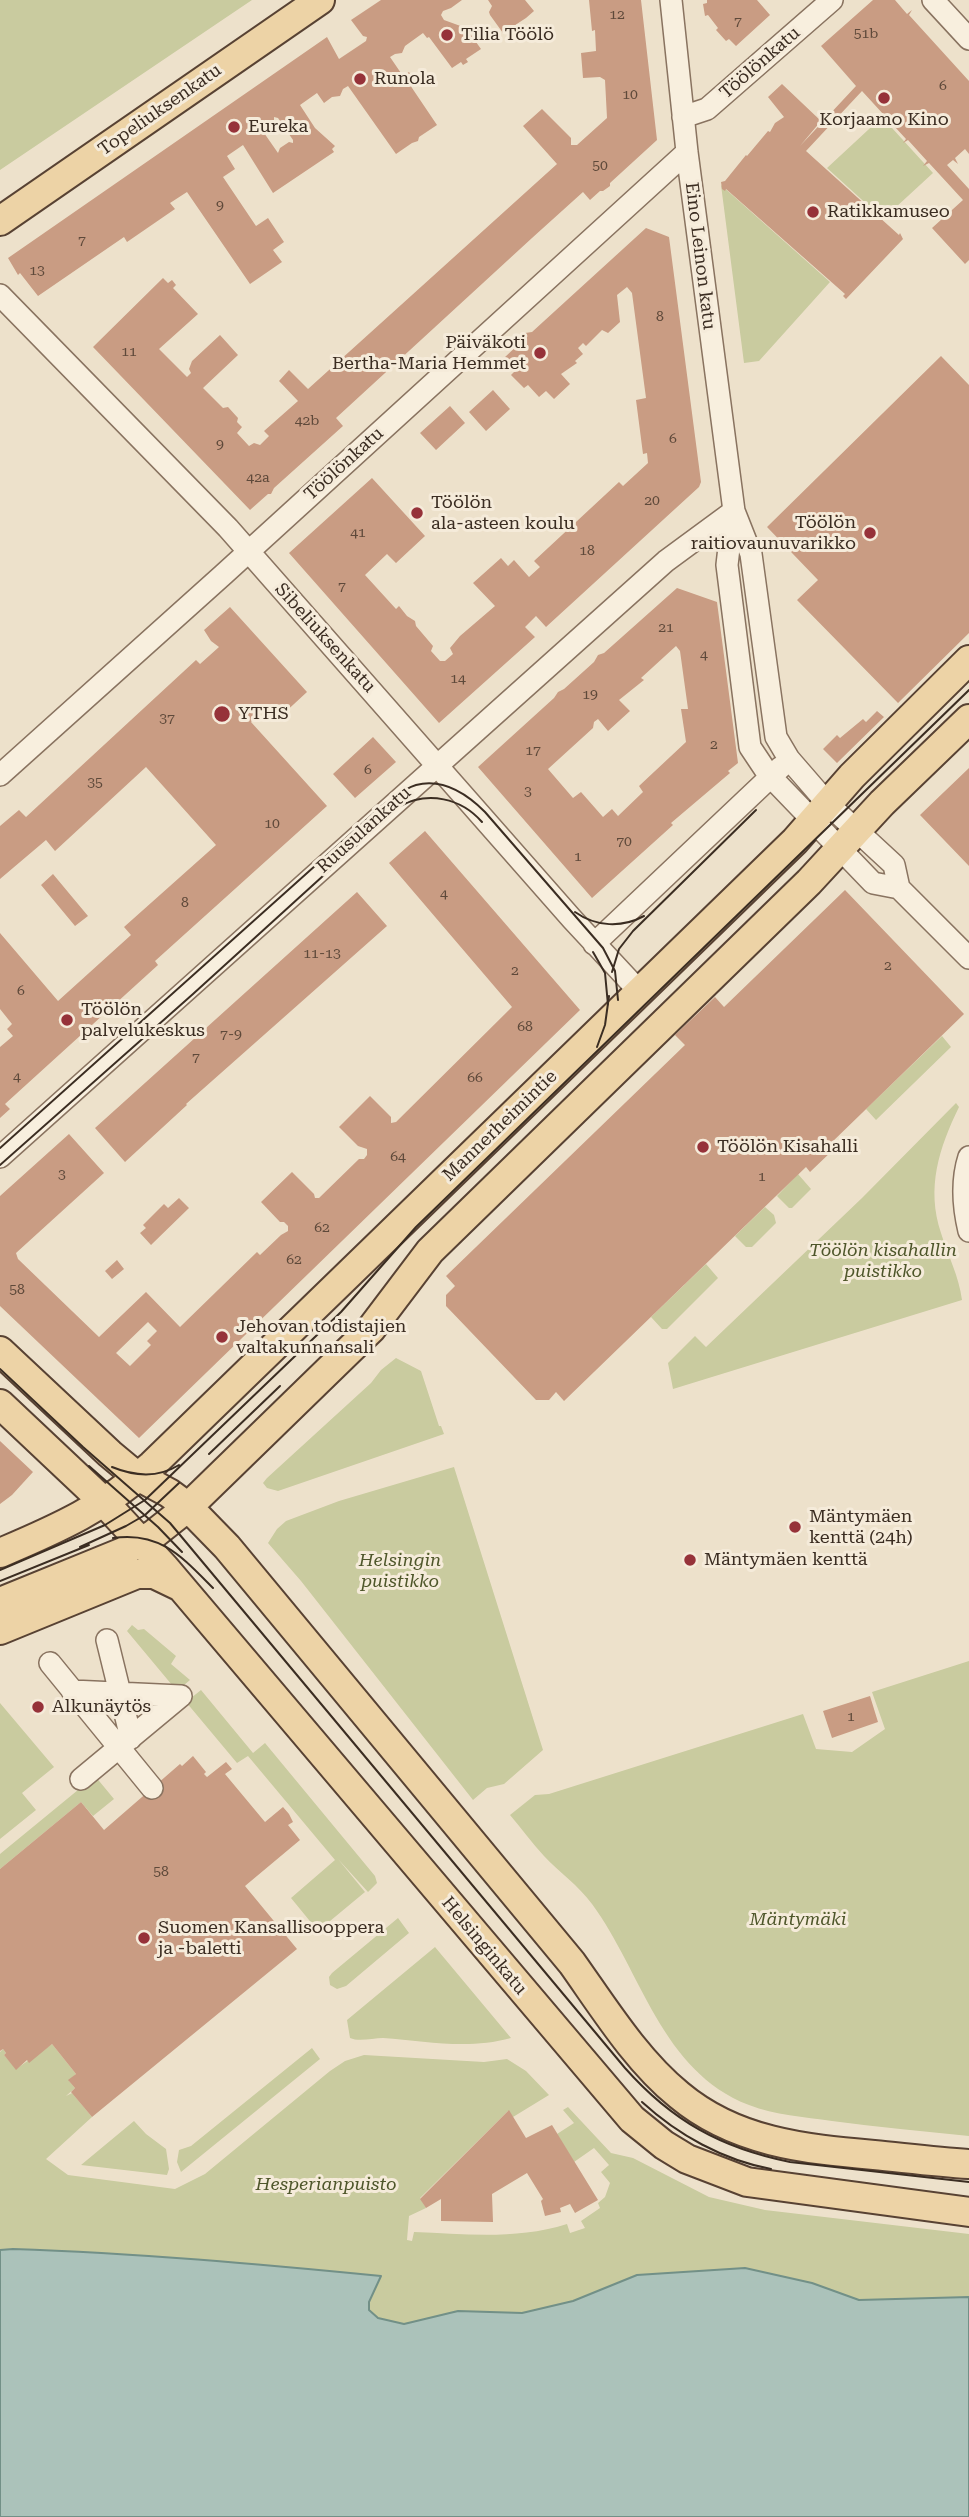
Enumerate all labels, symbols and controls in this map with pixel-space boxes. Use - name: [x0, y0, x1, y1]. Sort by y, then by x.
- house number: 12: [609, 7, 625, 23]
- house number: 7: [734, 14, 742, 30]
- street label: Töölönkatu: [715, 22, 805, 104]
- place label: Tilia Töölö: [461, 24, 554, 46]
- house number: 51b: [854, 26, 878, 42]
- marker: Tilia Töölö: [439, 27, 455, 43]
- street label: Topeliuksenkatu: [94, 60, 226, 160]
- place label: Runola: [374, 68, 435, 90]
- marker: Runola: [352, 71, 368, 87]
- house number: 6: [939, 78, 947, 94]
- house number: 10: [622, 87, 638, 103]
- marker: Korjaamo Kino: [876, 90, 892, 106]
- place label: Korjaamo Kino: [819, 109, 949, 131]
- place label: Eureka: [248, 116, 308, 138]
- marker: Eureka: [226, 119, 242, 135]
- house number: 50: [592, 158, 608, 174]
- street label: Eino Leinon katu: [680, 181, 720, 331]
- house number: 9: [216, 198, 224, 214]
- place label: Ratikkamuseo: [827, 201, 950, 223]
- marker: Ratikkamuseo: [805, 204, 821, 220]
- house number: 7: [78, 233, 86, 249]
- house number: 13: [29, 263, 45, 279]
- house number: 8: [656, 309, 664, 325]
- place label: Päiväkoti Bertha-Maria Hemmet: [332, 332, 526, 374]
- house number: 11: [121, 344, 137, 360]
- marker: Päiväkoti Bertha-Maria Hemmet: [532, 345, 548, 361]
- house number: 42b: [295, 413, 319, 429]
- street label: Töölönkatu: [300, 423, 388, 505]
- house number: 6: [669, 431, 677, 447]
- house number: 9: [216, 437, 224, 453]
- house number: 42a: [246, 470, 270, 486]
- place label: Töölön ala-asteen koulu: [431, 492, 575, 534]
- house number: 20: [644, 493, 660, 509]
- marker: Töölön ala-asteen koulu: [409, 505, 425, 521]
- place label: Töölön raitiovaunuvarikko: [691, 512, 856, 554]
- house number: 41: [350, 525, 366, 541]
- marker: Töölön raitiovaunuvarikko: [862, 525, 878, 541]
- house number: 18: [579, 543, 595, 559]
- street label: Sibeliuksenkatu: [270, 579, 380, 697]
- house number: 7: [338, 579, 346, 595]
- house number: 21: [658, 620, 674, 636]
- house number: 4: [700, 647, 708, 663]
- house number: 14: [450, 671, 466, 687]
- house number: 19: [582, 687, 598, 703]
- place label: YTHS: [238, 703, 289, 725]
- marker: YTHS: [212, 704, 232, 724]
- house number: 37: [159, 711, 175, 727]
- house number: 2: [710, 737, 718, 753]
- house number: 17: [525, 743, 541, 759]
- house number: 6: [364, 762, 372, 778]
- house number: 35: [87, 775, 103, 791]
- street label: Ruusulankatu: [312, 782, 416, 878]
- house number: 3: [524, 784, 532, 800]
- house number: 10: [264, 816, 280, 832]
- house number: 70: [616, 834, 632, 850]
- house number: 1: [574, 849, 582, 865]
- house number: 4: [440, 886, 448, 902]
- house number: 8: [181, 895, 189, 911]
- house number: 11-13: [303, 946, 341, 962]
- house number: 2: [884, 958, 892, 974]
- house number: 2: [511, 963, 519, 979]
- house number: 6: [17, 983, 25, 999]
- place label: Töölön palvelukeskus: [81, 999, 205, 1042]
- marker: Töölön palvelukeskus: [59, 1012, 75, 1028]
- house number: 68: [517, 1019, 533, 1035]
- house number: 7-9: [220, 1027, 242, 1043]
- house number: 7: [192, 1050, 200, 1066]
- street label: Mannerheimintie: [438, 1066, 562, 1186]
- house number: 4: [13, 1069, 21, 1085]
- house number: 66: [467, 1070, 483, 1086]
- place label: Töölön Kisahalli: [717, 1136, 858, 1158]
- marker: Töölön Kisahalli: [695, 1139, 711, 1155]
- house number: 64: [390, 1149, 406, 1165]
- house number: 3: [58, 1167, 66, 1183]
- house number: 1: [758, 1169, 766, 1185]
- house number: 62: [314, 1220, 330, 1236]
- park label: Töölön kisahallin puistikko: [809, 1240, 957, 1282]
- house number: 62: [286, 1252, 302, 1268]
- house number: 58: [9, 1282, 25, 1298]
- place label: Jehovan todistajien valtakunnansali: [236, 1316, 406, 1358]
- marker: Jehovan todistajien valtakunnansali: [214, 1329, 230, 1345]
- place label: Mäntymäen kenttä (24h): [809, 1506, 913, 1548]
- marker: Mäntymäen kenttä (24h): [787, 1519, 803, 1535]
- place label: Mäntymäen kenttä: [704, 1549, 868, 1571]
- park label: Helsingin puistikko: [359, 1550, 441, 1592]
- marker: Mäntymäen kenttä: [682, 1552, 698, 1568]
- place label: Alkunäytös: [52, 1696, 151, 1718]
- marker: Alkunäytös: [30, 1699, 46, 1715]
- house number: 1: [847, 1709, 855, 1725]
- house number: 58: [153, 1864, 169, 1880]
- street label: Helsinginkatu: [437, 1892, 531, 2000]
- park label: Mäntymäki: [750, 1909, 846, 1931]
- place label: Suomen Kansallisooppera ja -baletti: [158, 1917, 384, 1960]
- marker: Suomen Kansallisooppera ja -baletti: [136, 1930, 152, 1946]
- park label: Hesperianpuisto: [256, 2174, 396, 2196]

